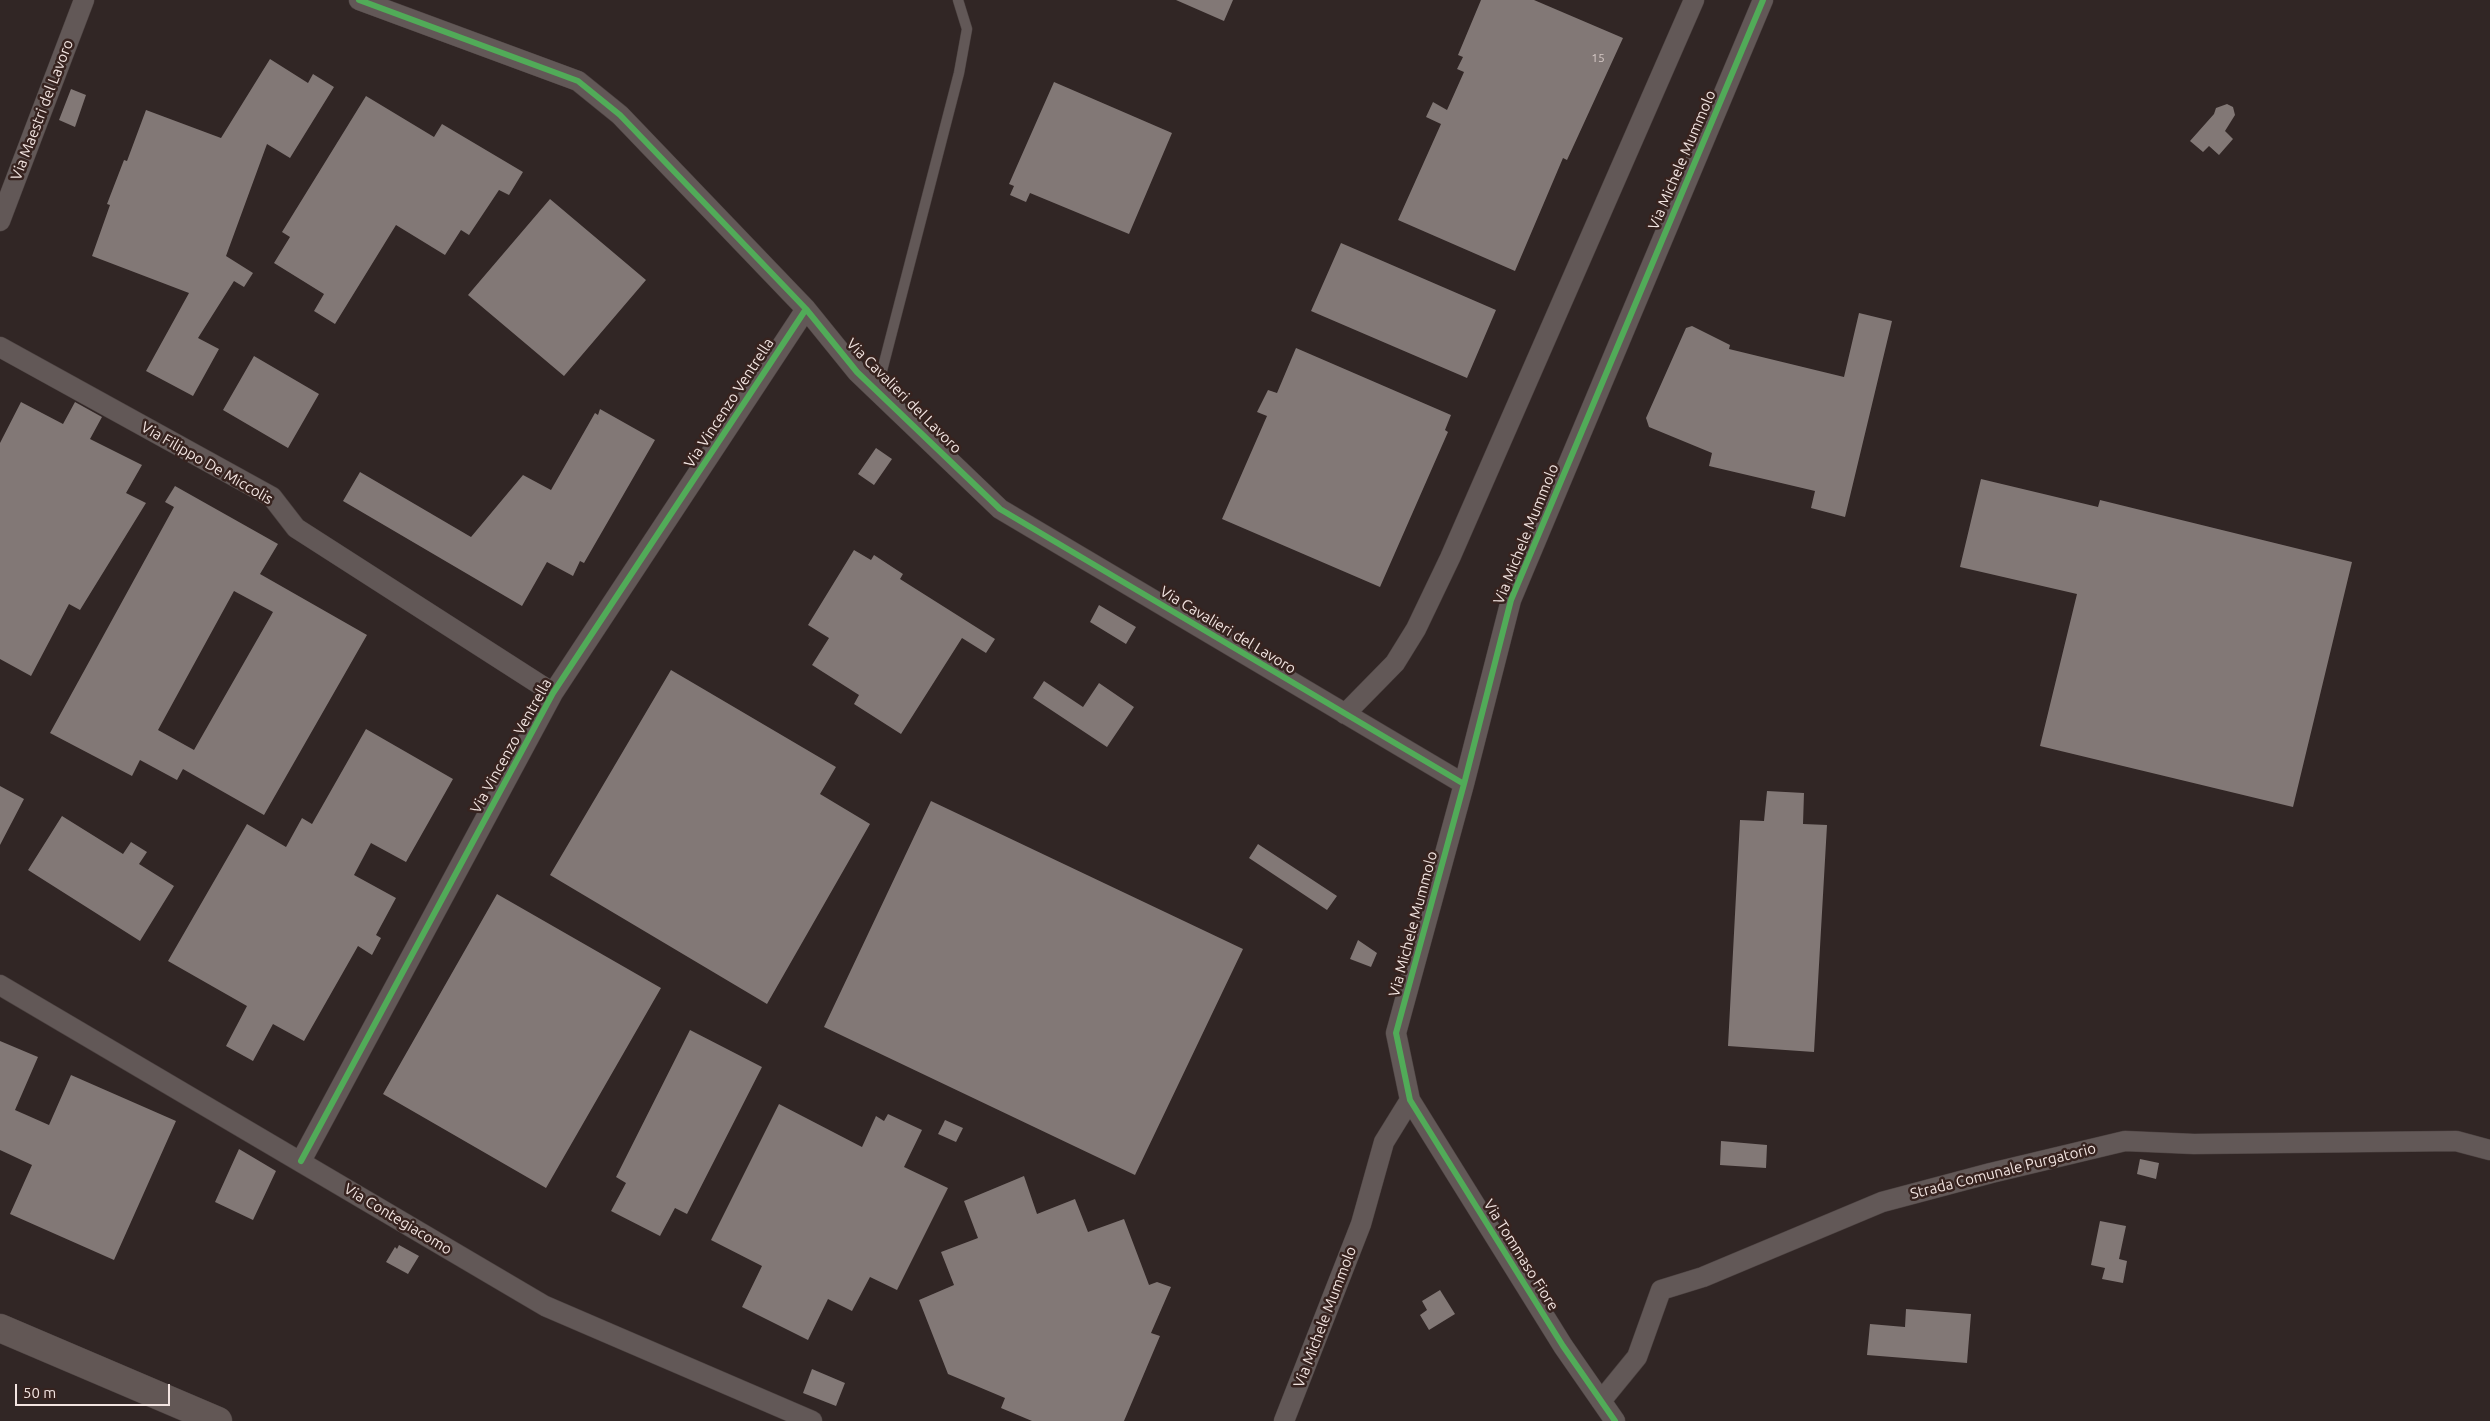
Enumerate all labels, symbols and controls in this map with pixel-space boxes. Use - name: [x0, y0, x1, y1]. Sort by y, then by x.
- street label: Via Maestri del Lavoro: [7, 37, 77, 183]
- house number: 15: [1591, 51, 1605, 65]
- street label: Via Michele Mummolo: [1644, 87, 1720, 233]
- street label: Via Vincenzo Ventrella: [680, 335, 778, 471]
- street label: Via Cavalieri del Lavoro: [843, 335, 965, 457]
- street label: Via Filippo De Miccolis: [138, 418, 276, 508]
- street label: Via Michele Mummolo: [1490, 461, 1562, 607]
- street label: Via Cavalieri del Lavoro: [1157, 582, 1299, 678]
- street label: Via Vincenzo Ventrella: [467, 676, 555, 816]
- street label: Via Michele Mummolo: [1385, 849, 1441, 999]
- street label: Strada Comunale Purgatorio: [1908, 1139, 2098, 1203]
- street label: Via Contegiacomo: [341, 1180, 455, 1258]
- street label: Via Tommaso Fiore: [1480, 1196, 1562, 1314]
- street label: Via Michele Mummolo: [1290, 1244, 1360, 1390]
- scale bar: [18, 1374, 172, 1406]
- text: 50 m: [23, 1384, 56, 1401]

